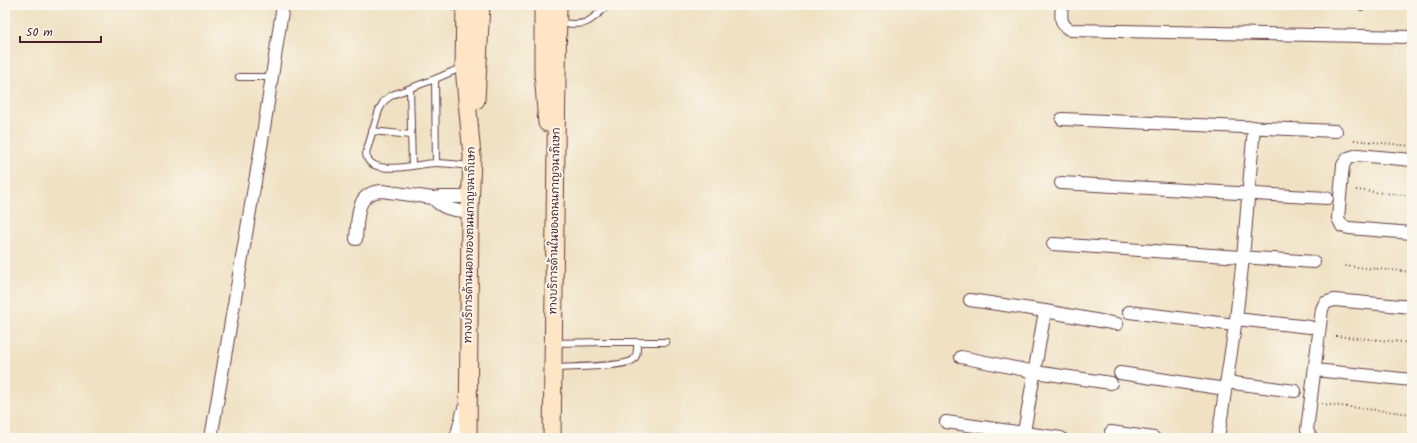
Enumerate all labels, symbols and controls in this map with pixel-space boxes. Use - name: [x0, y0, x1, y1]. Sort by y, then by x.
- scale bar: [20, 18, 101, 44]
- text: 50 m: [26, 23, 53, 42]
- street label: ทางบริการด้านในของถนนกาญจนาภิเษก: [544, 127, 566, 315]
- street label: ทางบริการด้านนอกของถนนกาญจนาภิเษก: [459, 146, 481, 344]

